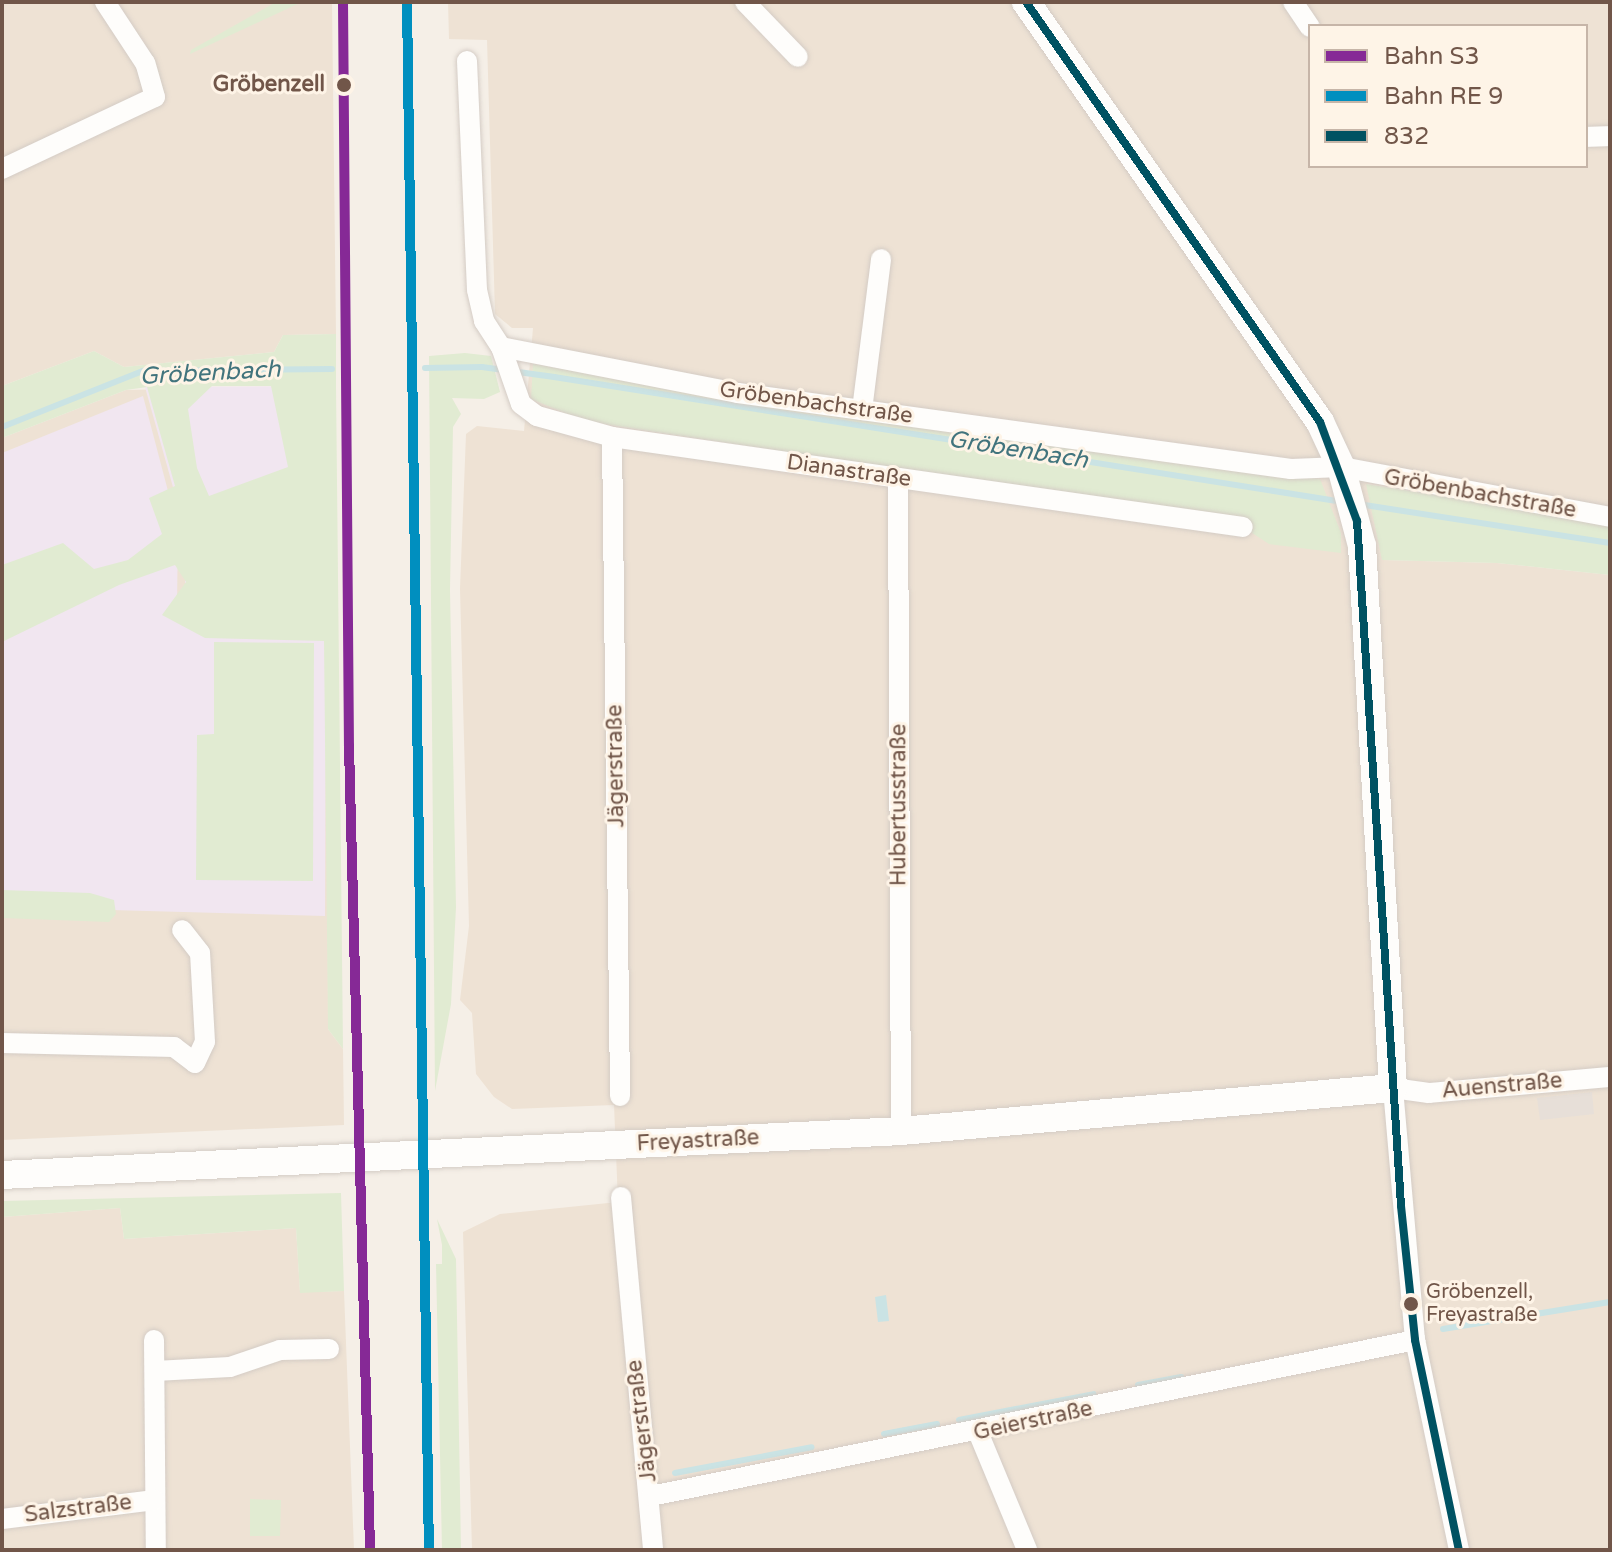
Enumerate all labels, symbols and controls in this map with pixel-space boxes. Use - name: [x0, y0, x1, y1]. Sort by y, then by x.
- legend: [1308, 24, 1588, 168]
- text: Bahn S3: [1384, 42, 1479, 71]
- place label: Gröbenzell: [213, 72, 325, 98]
- marker: Gröbenzell: [332, 73, 356, 97]
- text: Bahn RE 9: [1384, 82, 1503, 111]
- text: 832: [1384, 122, 1429, 151]
- water label: Gröbenbach: [139, 355, 281, 391]
- street label: Gröbenbachstraße: [718, 376, 914, 430]
- water label: Gröbenbach: [946, 425, 1090, 475]
- street label: Dianastraße: [785, 449, 913, 493]
- street label: Gröbenbachstraße: [1382, 464, 1578, 524]
- street label: Jägerstraße: [602, 704, 630, 828]
- street label: Hubertusstraße: [886, 724, 912, 886]
- street label: Auenstraße: [1441, 1068, 1563, 1104]
- street label: Freyastraße: [636, 1125, 760, 1157]
- place label: Gröbenzell, Freyastraße: [1426, 1280, 1538, 1327]
- marker: Gröbenzell, Freyastraße: [1403, 1296, 1419, 1312]
- street label: Jägerstraße: [621, 1358, 663, 1484]
- street label: Geierstraße: [971, 1396, 1095, 1446]
- street label: Salzstraße: [23, 1489, 133, 1529]

